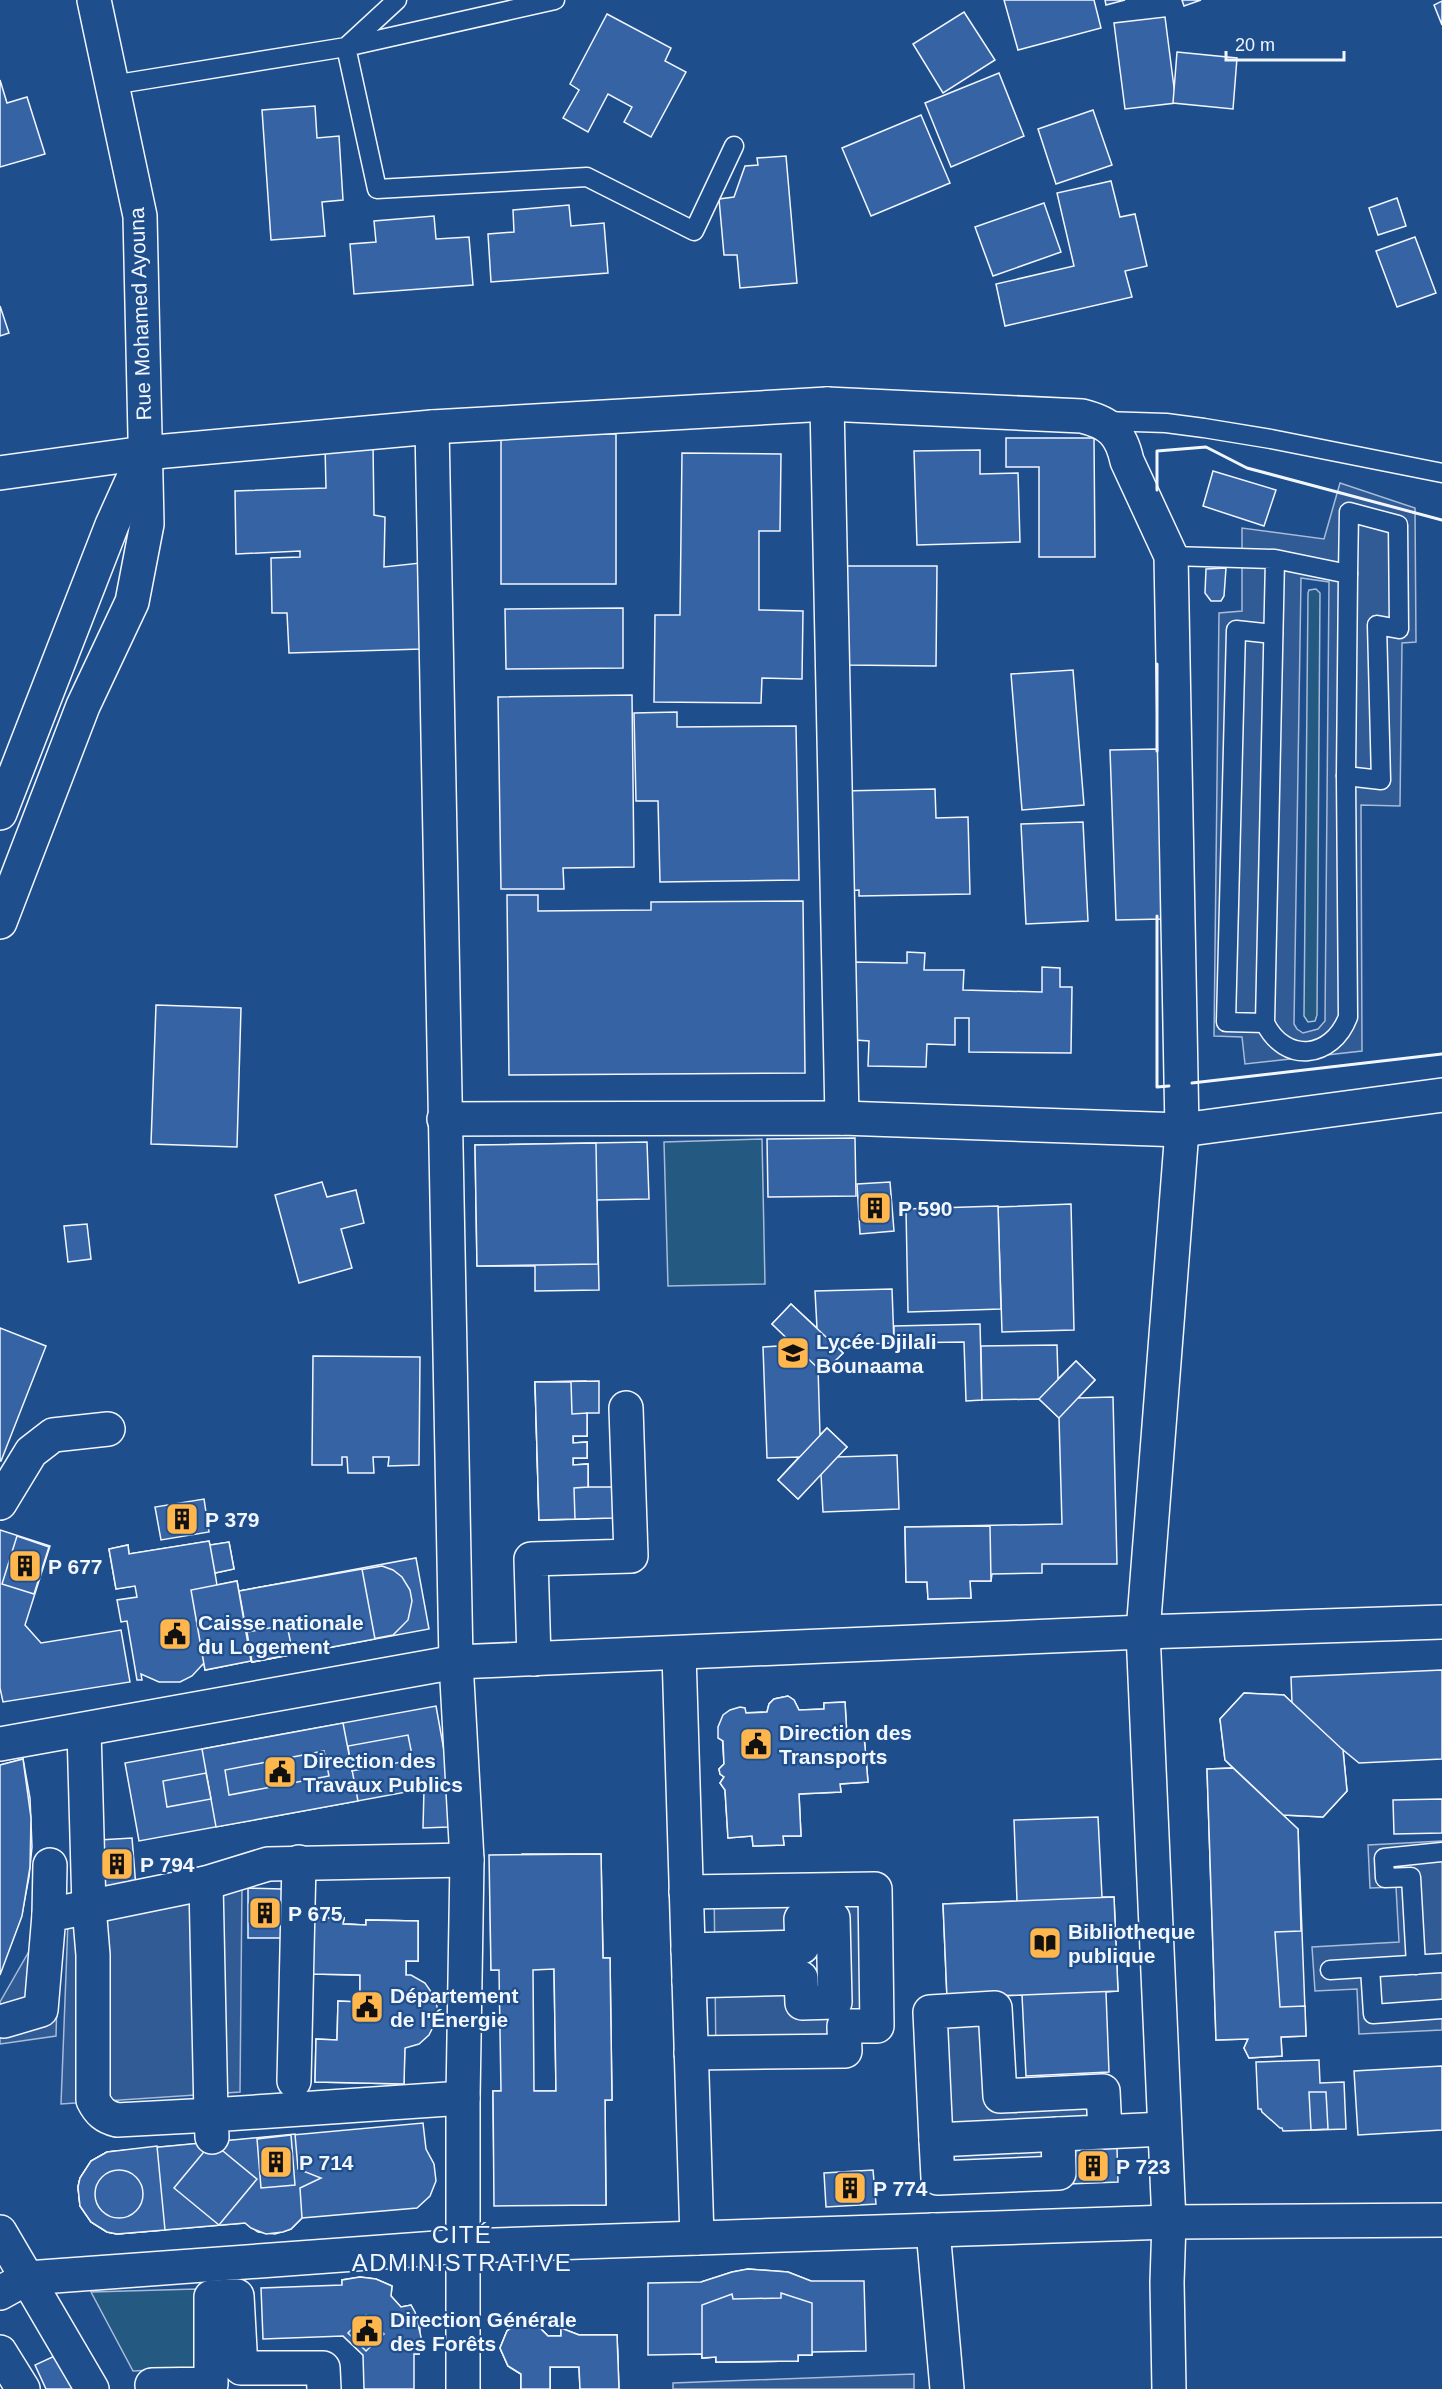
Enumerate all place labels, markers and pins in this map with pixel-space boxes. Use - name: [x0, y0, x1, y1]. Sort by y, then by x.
- building icon: P 590: [857, 1190, 893, 1226]
- place label: P 590: [898, 1197, 953, 1220]
- place label: Lycée Djilali Bounaama: [816, 1330, 937, 1377]
- school or university icon: Lycée Djilali Bounaama: [775, 1335, 811, 1371]
- building icon: P 379: [164, 1501, 200, 1537]
- place label: P 379: [205, 1508, 260, 1531]
- building icon: P 677: [7, 1548, 43, 1584]
- place label: P 677: [48, 1555, 103, 1578]
- place label: Caisse nationale du Logement: [198, 1611, 364, 1658]
- public building icon: Caisse nationale du Logement: [157, 1616, 193, 1652]
- place label: Direction des Transports: [779, 1721, 912, 1768]
- public building icon: Direction des Transports: [738, 1726, 774, 1762]
- place label: Direction des Travaux Publics: [303, 1749, 463, 1796]
- public building icon: Direction des Travaux Publics: [262, 1754, 298, 1790]
- building icon: P 794: [99, 1846, 135, 1882]
- place label: P 794: [140, 1853, 195, 1876]
- building icon: P 675: [247, 1895, 283, 1931]
- place label: P 675: [288, 1902, 343, 1925]
- place label: Bibliotheque publique: [1068, 1920, 1195, 1967]
- library icon: Bibliotheque publique: [1027, 1925, 1063, 1961]
- place label: Département de l'Énergie: [390, 1984, 518, 2031]
- public building icon: Département de l'Énergie: [349, 1989, 385, 2025]
- building icon: P 714: [258, 2144, 294, 2180]
- building icon: P 723: [1075, 2148, 1111, 2184]
- place label: P 714: [299, 2151, 354, 2174]
- place label: P 723: [1116, 2155, 1171, 2178]
- building icon: P 774: [832, 2170, 868, 2206]
- place label: P 774: [873, 2177, 928, 2200]
- place label: Direction Générale des Forêts: [390, 2308, 577, 2355]
- public building icon: Direction Générale des Forêts: [349, 2313, 385, 2349]

